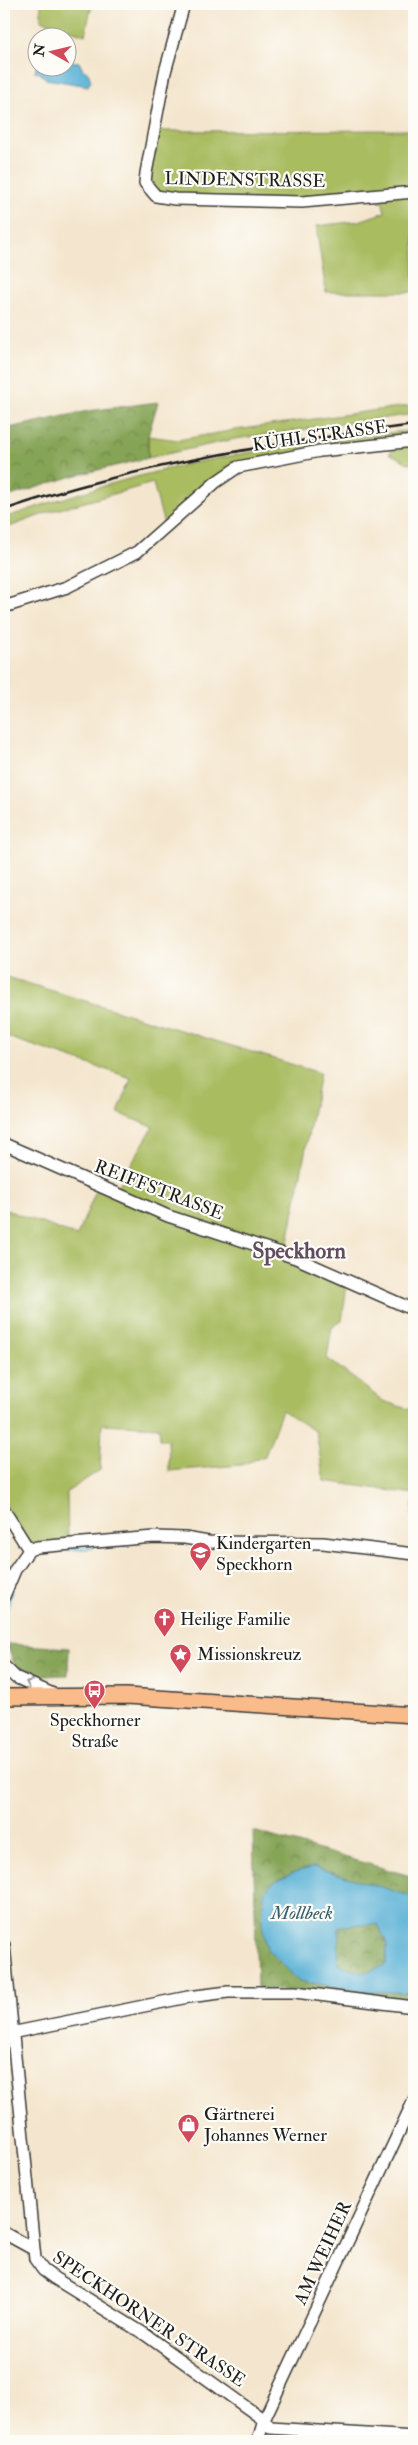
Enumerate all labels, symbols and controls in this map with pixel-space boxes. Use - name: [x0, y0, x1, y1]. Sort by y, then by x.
- north arrow: [28, 28, 78, 78]
- text: N: [30, 42, 49, 59]
- street label: LINDENSTRASSE: [164, 167, 326, 193]
- street label: KÜHLSTRASSE: [251, 415, 389, 457]
- street label: REIFFSTRASSE: [91, 1155, 227, 1225]
- district label: Speckhorn: [252, 1237, 346, 1266]
- place label: Kindergarten Speckhorn: [216, 1532, 311, 1576]
- school or university icon: Kindergarten Speckhorn: [188, 1541, 212, 1572]
- church icon: Heilige Familie: [152, 1607, 176, 1638]
- place label: Heilige Familie: [180, 1608, 291, 1631]
- place icon: Missionskreuz: [169, 1642, 193, 1673]
- place label: Missionskreuz: [197, 1643, 301, 1666]
- bus stop icon: Speckhorner Straße: [83, 1678, 107, 1709]
- one-way arrow: [25, 1679, 34, 1689]
- place label: Speckhorner Straße: [50, 1709, 141, 1753]
- water label: Mollbeck: [270, 1901, 333, 1925]
- place label: Gärtnerei Johannes Werner: [203, 2103, 327, 2147]
- shop icon: Gärtnerei Johannes Werner: [176, 2112, 200, 2143]
- street label: AM WEIHER: [289, 2196, 358, 2309]
- street label: SPECKHORNER STRASSE: [48, 2246, 250, 2392]

